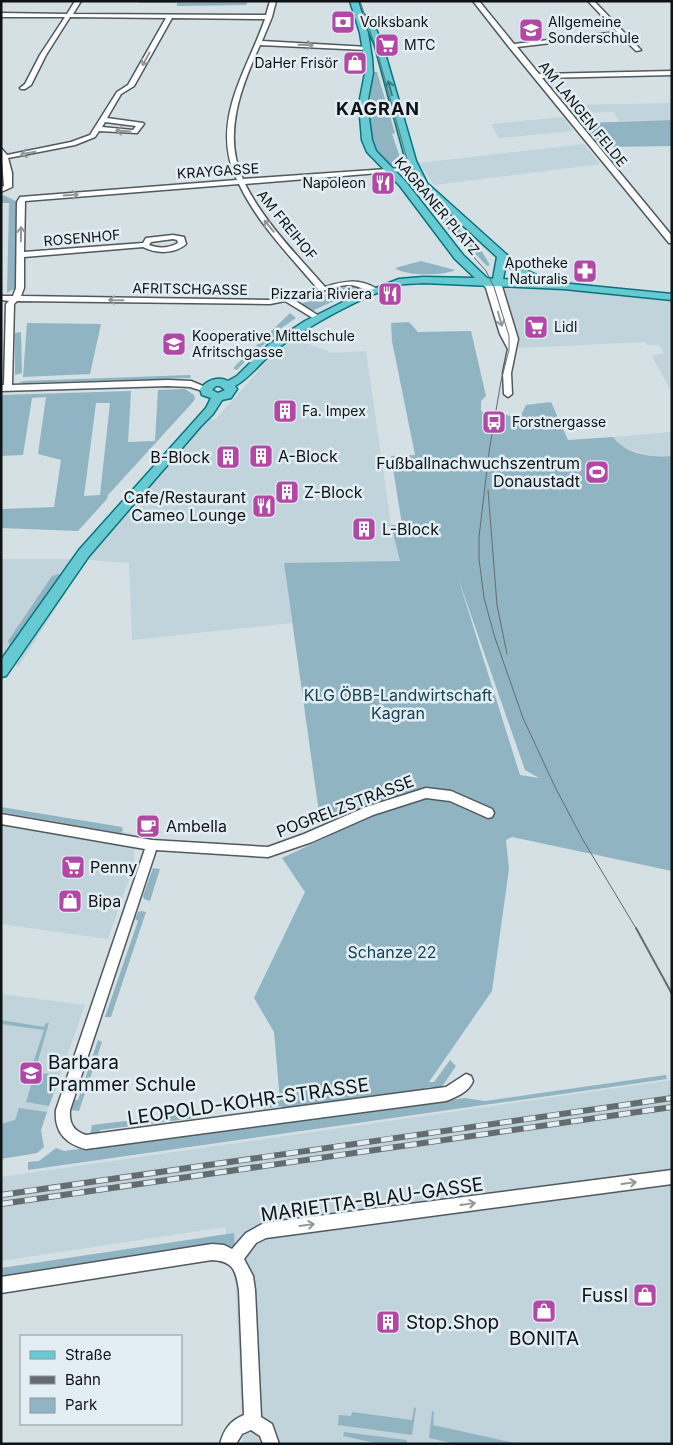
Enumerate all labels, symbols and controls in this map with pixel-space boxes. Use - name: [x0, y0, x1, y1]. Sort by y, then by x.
- bank icon: Volksbank: [330, 9, 356, 35]
- place label: Volksbank: [360, 13, 429, 30]
- place label: Allgemeine Sonderschule: [548, 13, 639, 46]
- school or university icon: Allgemeine Sonderschule: [518, 17, 544, 43]
- supermarket icon: MTC: [374, 32, 400, 58]
- place label: MTC: [404, 36, 436, 53]
- one-way arrow: [297, 41, 313, 50]
- shop icon: DaHer Frisör: [342, 50, 368, 76]
- one-way arrow: [141, 52, 151, 67]
- place label: DaHer Frisör: [254, 54, 338, 71]
- street label: AM LANGEN FELDE: [536, 57, 631, 170]
- one-way arrow: [385, 80, 394, 96]
- district label: KAGRAN: [336, 98, 420, 119]
- one-way arrow: [116, 126, 132, 136]
- one-way arrow: [21, 148, 37, 158]
- street label: KAGRANER PLATZ: [391, 153, 483, 258]
- street label: KRAYGASSE: [176, 159, 260, 182]
- restaurant icon: Napoleon: [370, 170, 396, 196]
- place label: Napoleon: [302, 174, 366, 191]
- street label: AM FREIHOF: [254, 186, 321, 263]
- one-way arrow: [63, 190, 79, 200]
- one-way arrow: [263, 220, 274, 233]
- one-way arrow: [16, 226, 26, 242]
- street label: ROSENHOF: [43, 226, 121, 249]
- place label: Apotheke Naturalis: [505, 254, 568, 287]
- pharmacy icon: Apotheke Naturalis: [572, 258, 598, 284]
- street label: AFRITSCHGASSE: [132, 279, 248, 298]
- restaurant icon: Pizzaria Riviera: [377, 281, 403, 307]
- place label: Pizzaria Riviera: [271, 285, 372, 302]
- one-way arrow: [108, 295, 124, 305]
- one-way arrow: [495, 310, 505, 326]
- supermarket icon: Lidl: [523, 314, 549, 340]
- place label: Lidl: [554, 318, 577, 335]
- place label: Kooperative Mittelschule Afritschgasse: [192, 327, 355, 360]
- school or university icon: Kooperative Mittelschule Afritschgasse: [161, 331, 187, 357]
- building icon: Fa. Impex: [272, 398, 298, 424]
- place label: Fa. Impex: [302, 402, 366, 419]
- bus stop icon: Forstnergasse: [481, 409, 507, 435]
- place label: Forstnergasse: [512, 413, 606, 430]
- building icon: A-Block: [248, 443, 274, 469]
- building icon: B-Block: [215, 444, 241, 470]
- place label: A-Block: [278, 446, 338, 466]
- place label: B-Block: [150, 447, 210, 467]
- place label: Fußballnachwuchszentrum Donaustadt: [376, 453, 580, 491]
- sports icon: Fußballnachwuchszentrum Donaustadt: [584, 459, 610, 485]
- building icon: Z-Block: [274, 479, 300, 505]
- place label: Z-Block: [304, 482, 363, 502]
- place label: Cafe/Restaurant Cameo Lounge: [123, 487, 246, 525]
- restaurant icon: Cafe/Restaurant Cameo Lounge: [251, 493, 277, 519]
- building icon: L-Block: [351, 516, 377, 542]
- place label: L-Block: [382, 519, 439, 539]
- park label: KLG ÖBB-Landwirtschaft Kagran: [304, 685, 492, 723]
- street label: POGRELZSTRASSE: [273, 771, 417, 841]
- cafe icon: Ambella: [135, 813, 161, 839]
- place label: Ambella: [166, 816, 227, 836]
- supermarket icon: Penny: [60, 854, 86, 880]
- place label: Penny: [90, 857, 137, 877]
- shop icon: Bipa: [57, 888, 83, 914]
- place label: Bipa: [88, 891, 121, 911]
- park label: Schanze 22: [347, 942, 437, 962]
- place label: Barbara Prammer Schule: [48, 1051, 196, 1096]
- school or university icon: Barbara Prammer Schule: [18, 1060, 44, 1086]
- street label: LEOPOLD-KOHR-STRASSE: [126, 1073, 370, 1130]
- street label: MARIETTA-BLAU-GASSE: [259, 1172, 485, 1227]
- one-way arrow: [621, 1178, 637, 1188]
- one-way arrow: [460, 1199, 476, 1209]
- one-way arrow: [299, 1220, 315, 1230]
- shop icon: Fussl: [632, 1282, 658, 1308]
- place label: Fussl: [582, 1284, 628, 1307]
- shop icon: BONITA: [531, 1298, 557, 1324]
- building icon: Stop.Shop: [375, 1309, 401, 1335]
- place label: Stop.Shop: [406, 1311, 499, 1334]
- place label: BONITA: [509, 1327, 579, 1350]
- legend: [20, 1335, 182, 1425]
- text: Straße: [65, 1345, 112, 1364]
- text: Bahn: [65, 1370, 101, 1389]
- text: Park: [65, 1395, 98, 1414]

